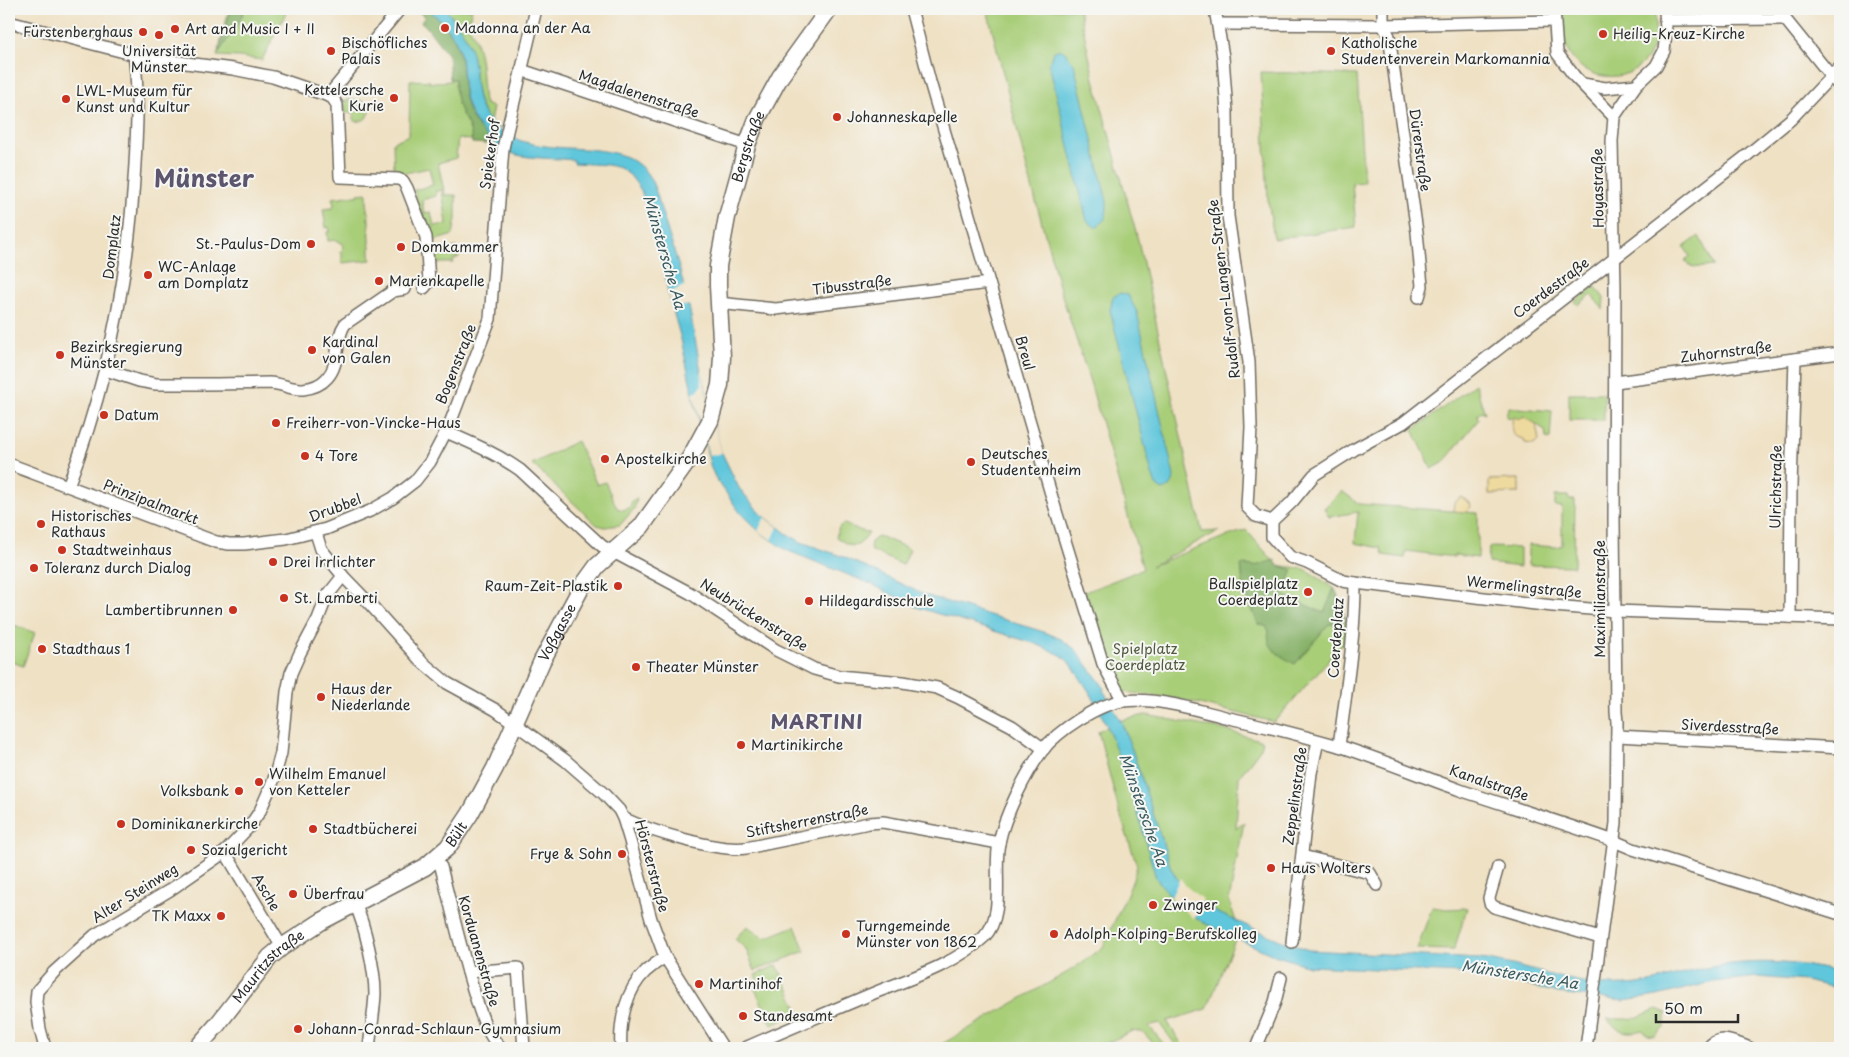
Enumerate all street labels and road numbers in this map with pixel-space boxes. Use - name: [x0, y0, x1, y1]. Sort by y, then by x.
- street label: Magdalenenstraße: [576, 64, 702, 123]
- street label: Bergstraße: [726, 107, 770, 185]
- street label: Dürerstraße: [1404, 107, 1437, 193]
- street label: Spiekerhof: [474, 116, 505, 191]
- street label: Hoyastraße: [1586, 148, 1609, 228]
- street label: Rudolf-von-Langen-Straße: [1202, 198, 1245, 380]
- street label: Domplatz: [97, 213, 126, 280]
- street label: Coerdestraße: [1508, 252, 1593, 323]
- street label: Tibusstraße: [811, 269, 893, 300]
- street label: Bogenstraße: [430, 320, 481, 407]
- street label: Breul: [1011, 333, 1040, 373]
- street label: Zuhornstraße: [1679, 335, 1773, 368]
- street label: Ulrichstraße: [1764, 445, 1787, 529]
- street label: Prinzipalmarkt: [100, 474, 202, 529]
- street label: Drubbel: [305, 488, 364, 527]
- street label: Maximilianstraße: [1589, 540, 1610, 658]
- street label: Wermelingstraße: [1465, 570, 1583, 603]
- street label: Neubrückenstraße: [696, 573, 812, 656]
- street label: Coerdeplatz: [1322, 597, 1349, 679]
- street label: Voßgasse: [533, 600, 581, 665]
- street label: Siverdesstraße: [1680, 713, 1780, 740]
- street label: Zeppelinstraße: [1277, 745, 1312, 847]
- street label: Kanalstraße: [1447, 759, 1532, 806]
- street label: Stiftsherrenstraße: [744, 798, 870, 843]
- street label: Bült: [440, 817, 472, 851]
- street label: Hörsterstraße: [630, 817, 675, 915]
- street label: Alter Steinweg: [88, 858, 182, 927]
- street label: Asche: [247, 869, 286, 915]
- street label: Korduanenstraße: [454, 893, 505, 1009]
- street label: Mauritzstraße: [227, 924, 308, 1007]

